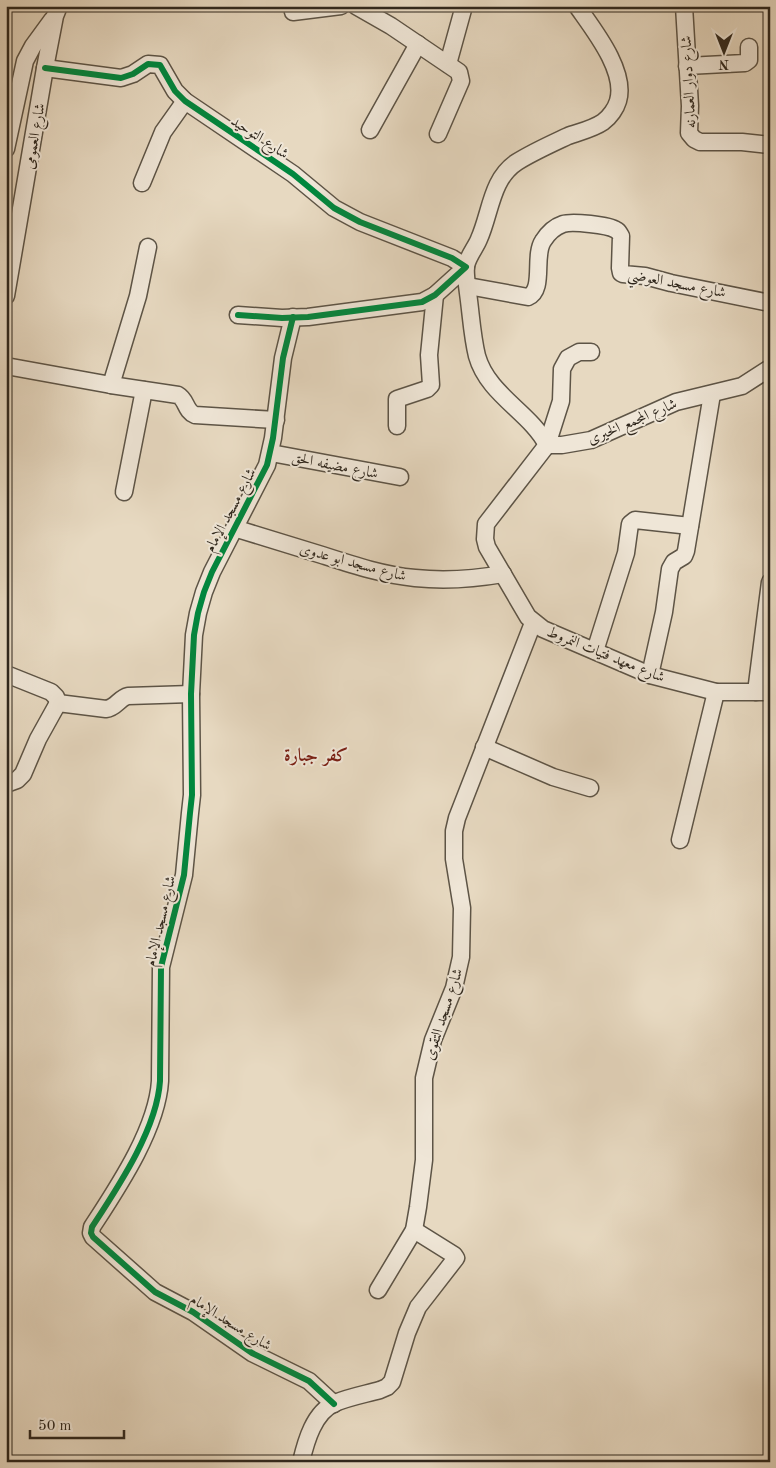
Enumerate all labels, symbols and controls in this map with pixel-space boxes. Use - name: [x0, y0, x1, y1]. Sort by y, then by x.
- north arrow: [698, 28, 748, 78]
- street label: شارع دوار العمارنه: [680, 35, 703, 129]
- text: N: [718, 57, 729, 71]
- street label: شارع العمومى: [22, 102, 53, 171]
- street label: شارع التوحيد: [225, 114, 291, 166]
- street label: شارع مسجد العوضي: [626, 268, 727, 306]
- street label: شارع المجمع الخيرى: [585, 396, 681, 453]
- street label: شارع مضيفه الحق: [289, 451, 379, 486]
- street label: شارع مسجد الإمام: [203, 466, 263, 557]
- street label: شارع مسجد ابو عدوى: [297, 542, 408, 589]
- street label: شارع معهد فتيات النمروط: [543, 624, 667, 690]
- district label: كفر جبارة: [284, 747, 348, 767]
- street label: شارع مسجد الإمام: [144, 874, 183, 969]
- street label: شارع مسجد التقوى: [423, 967, 470, 1064]
- street label: شارع مسجد الإمام: [185, 1292, 274, 1358]
- scale bar: [30, 1408, 124, 1440]
- text: 50 m: [38, 1419, 72, 1434]

